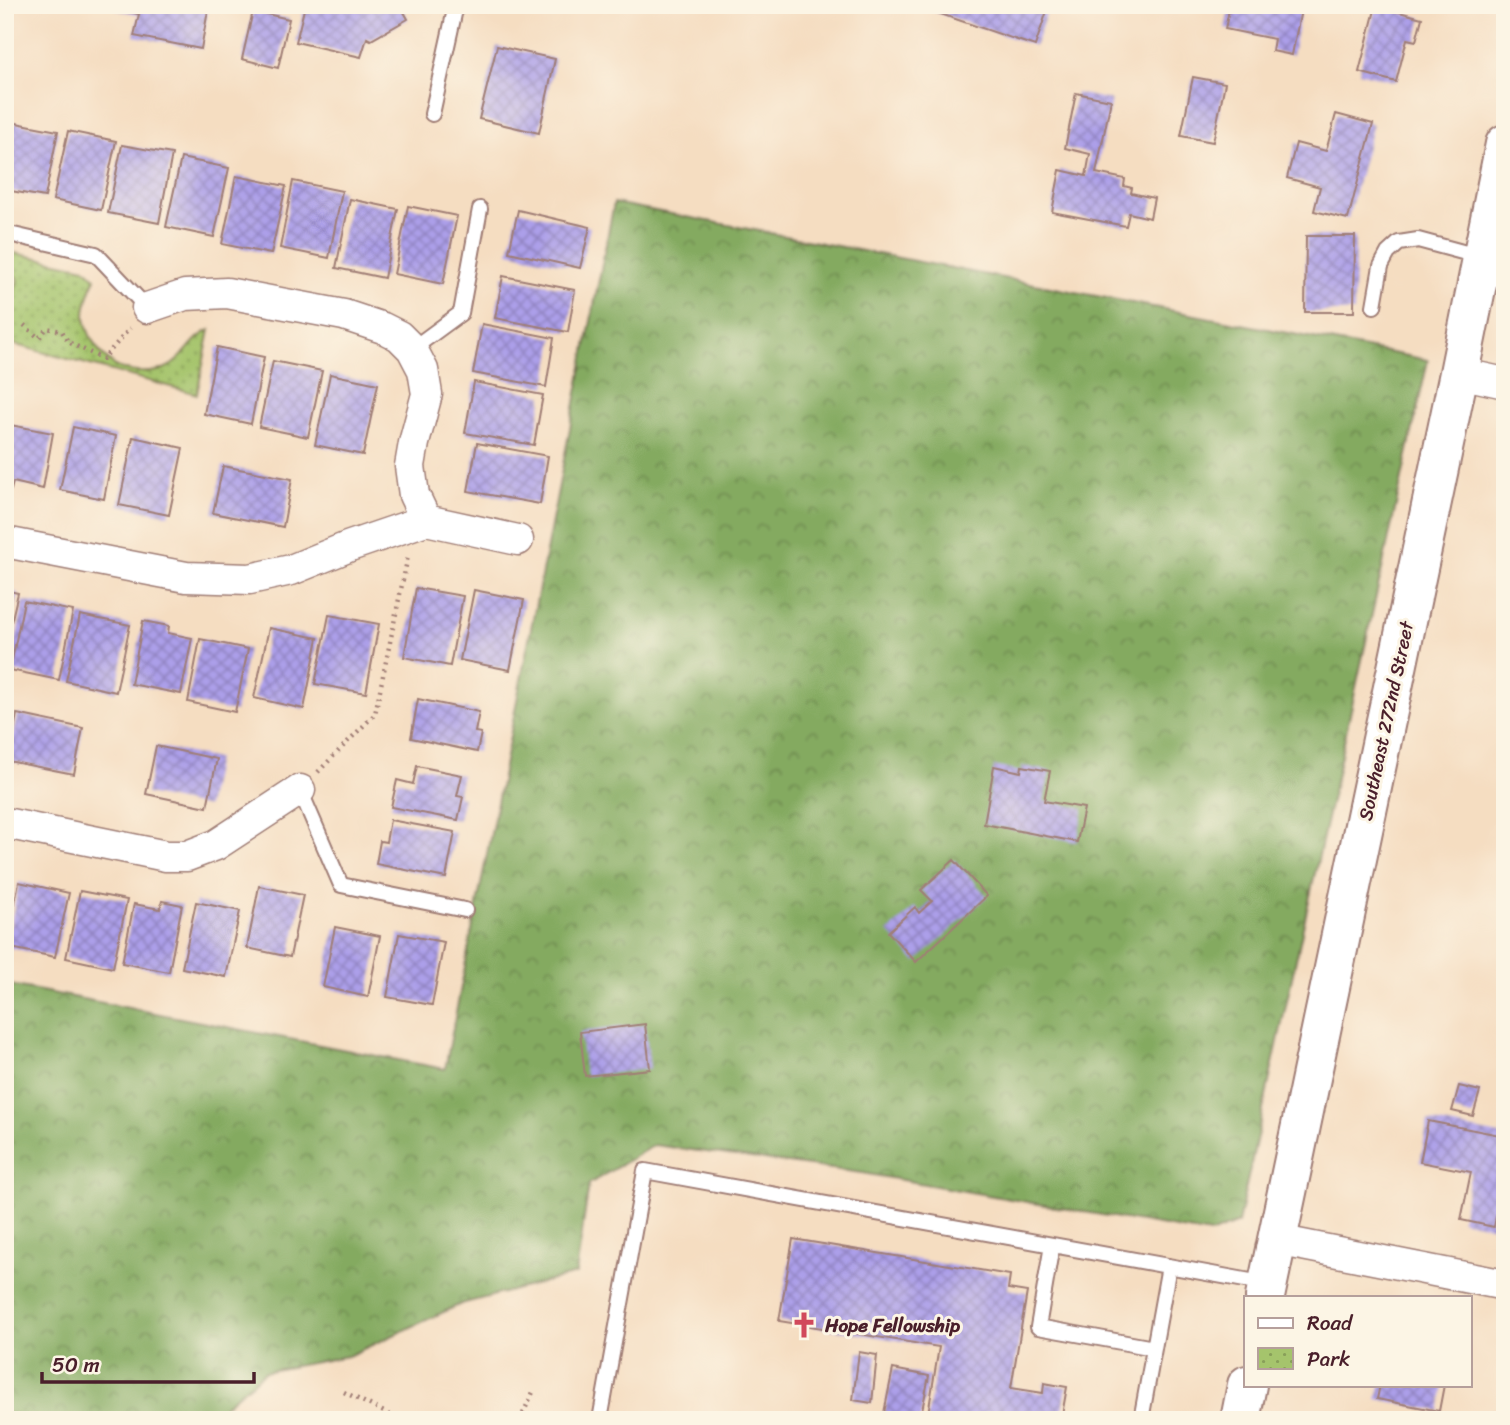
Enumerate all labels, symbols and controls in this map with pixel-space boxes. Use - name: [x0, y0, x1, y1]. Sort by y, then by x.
- street label: Southeast 272nd Street: [1349, 617, 1424, 824]
- legend: [1244, 1296, 1472, 1386]
- text: Road: [1307, 1304, 1354, 1342]
- place label: Hope Fellowship: [824, 1309, 961, 1342]
- church icon: Hope Fellowship: [789, 1310, 819, 1340]
- text: Park: [1307, 1340, 1350, 1378]
- scale bar: [42, 1341, 254, 1385]
- text: 50 m: [52, 1346, 100, 1384]

